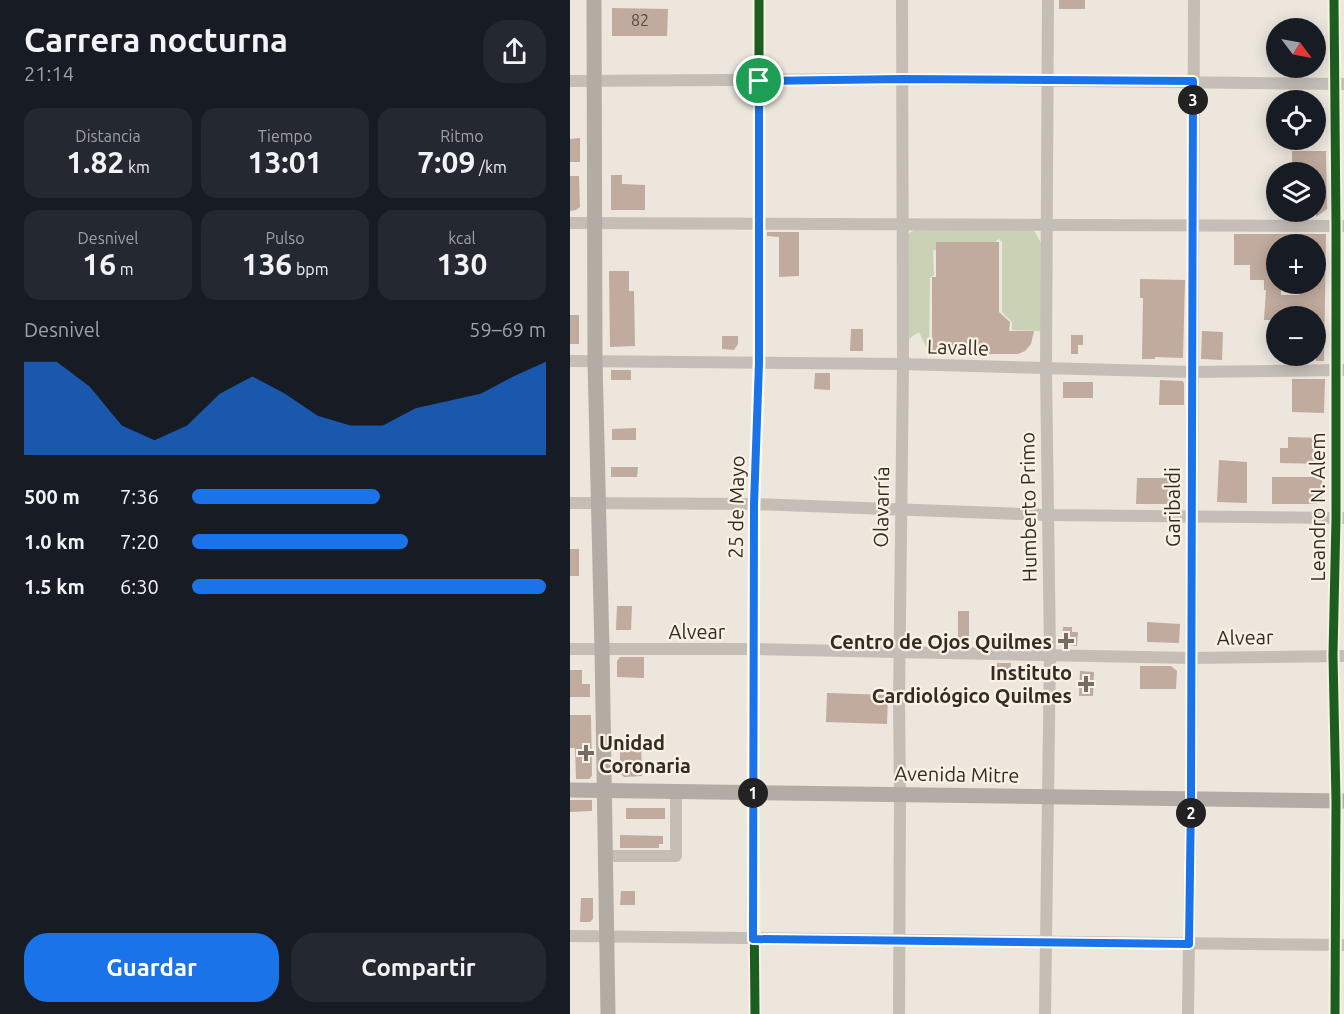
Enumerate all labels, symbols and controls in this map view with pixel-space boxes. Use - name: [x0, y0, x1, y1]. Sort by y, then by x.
- house number: 82: [631, 11, 649, 29]
- north arrow: [1266, 18, 1326, 78]
- map controls: [1266, 18, 1326, 366]
- button: share: [483, 20, 546, 83]
- text: Carrera nocturna: [24, 21, 288, 58]
- pin: [733, 55, 784, 106]
- text: 21:14: [24, 62, 74, 85]
- icon: arrive: [742, 64, 775, 97]
- pin: 3: [1178, 85, 1208, 115]
- button: locate: [1266, 90, 1326, 150]
- text: 3: [1188, 91, 1198, 109]
- text: Distancia: [75, 127, 141, 145]
- text: Tiempo: [258, 127, 312, 145]
- text: Ritmo: [440, 127, 484, 145]
- text: 1.82: [66, 145, 124, 179]
- text: 13:01: [247, 145, 323, 179]
- text: 7:09: [417, 145, 475, 179]
- text: km: [124, 158, 150, 176]
- text: /km: [475, 158, 507, 176]
- button: layers: [1266, 162, 1326, 222]
- text: Desnivel: [78, 229, 138, 247]
- text: Pulso: [265, 229, 305, 247]
- text: kcal: [448, 229, 476, 247]
- button: +: [1266, 234, 1326, 294]
- text: 16: [82, 247, 116, 281]
- text: 136: [242, 247, 292, 281]
- text: 130: [437, 247, 487, 281]
- text: m: [116, 260, 134, 278]
- text: bpm: [292, 260, 328, 278]
- button: −: [1266, 306, 1326, 366]
- text: Desnivel: [24, 318, 100, 341]
- text: 59–69 m: [469, 318, 546, 341]
- street label: Lavalle: [927, 334, 989, 360]
- street label: Humberto Primo: [1015, 432, 1041, 582]
- street label: Leandro N. Alem: [1306, 433, 1329, 581]
- street label: 25 de Mayo: [724, 455, 748, 559]
- street label: Olavarría: [869, 466, 893, 548]
- street label: Garibaldi: [1161, 467, 1184, 547]
- text: 500 m: [24, 485, 80, 508]
- text: 7:36: [120, 485, 159, 508]
- text: 1.0 km: [24, 530, 85, 553]
- text: 7:20: [120, 530, 159, 553]
- text: 1.5 km: [24, 575, 85, 598]
- text: 6:30: [120, 575, 159, 598]
- street label: Alvear: [669, 620, 726, 643]
- street label: Alvear: [1216, 625, 1274, 649]
- place label: Centro de Ojos Quilmes: [830, 630, 1052, 653]
- marker: Centro de Ojos Quilmes: [1057, 632, 1075, 650]
- place label: Instituto Cardiológico Quilmes: [872, 661, 1072, 707]
- marker: Instituto Cardiológico Quilmes: [1077, 675, 1095, 693]
- place label: Unidad Coronaria: [599, 731, 691, 777]
- marker: Unidad Coronaria: [577, 744, 595, 762]
- street label: Avenida Mitre: [894, 761, 1020, 787]
- pin: 1: [738, 778, 768, 808]
- text: 1: [748, 784, 758, 802]
- pin: 2: [1176, 798, 1206, 828]
- text: 2: [1186, 804, 1196, 822]
- button: Guardar: [24, 933, 279, 1002]
- button: Compartir: [291, 933, 546, 1002]

